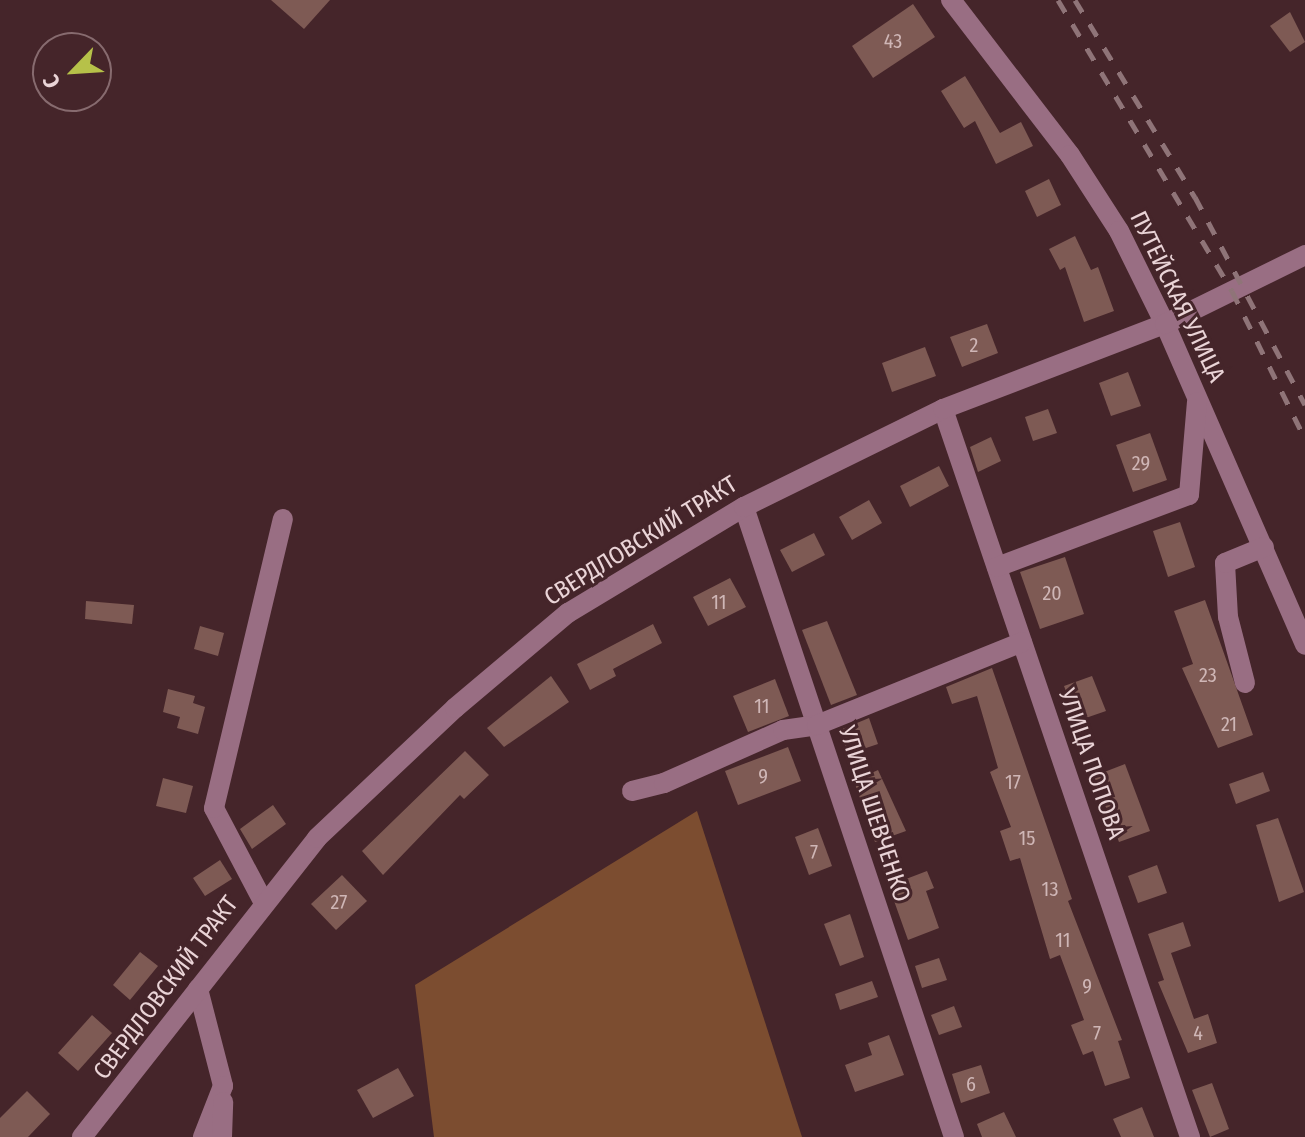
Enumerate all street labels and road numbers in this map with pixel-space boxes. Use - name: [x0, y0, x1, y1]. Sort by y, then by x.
- street label: ПУТЕЙСКАЯ УЛИЦА: [1123, 207, 1231, 387]
- street label: СВЕРДЛОВСКИЙ ТРАКТ: [539, 470, 743, 612]
- street label: УЛИЦА ПОПОВА: [1052, 685, 1130, 843]
- street label: УЛИЦА ШЕВЧЕНКО: [832, 722, 916, 906]
- street label: СВЕРДЛОВСКИЙ ТРАКТ: [88, 891, 244, 1085]

